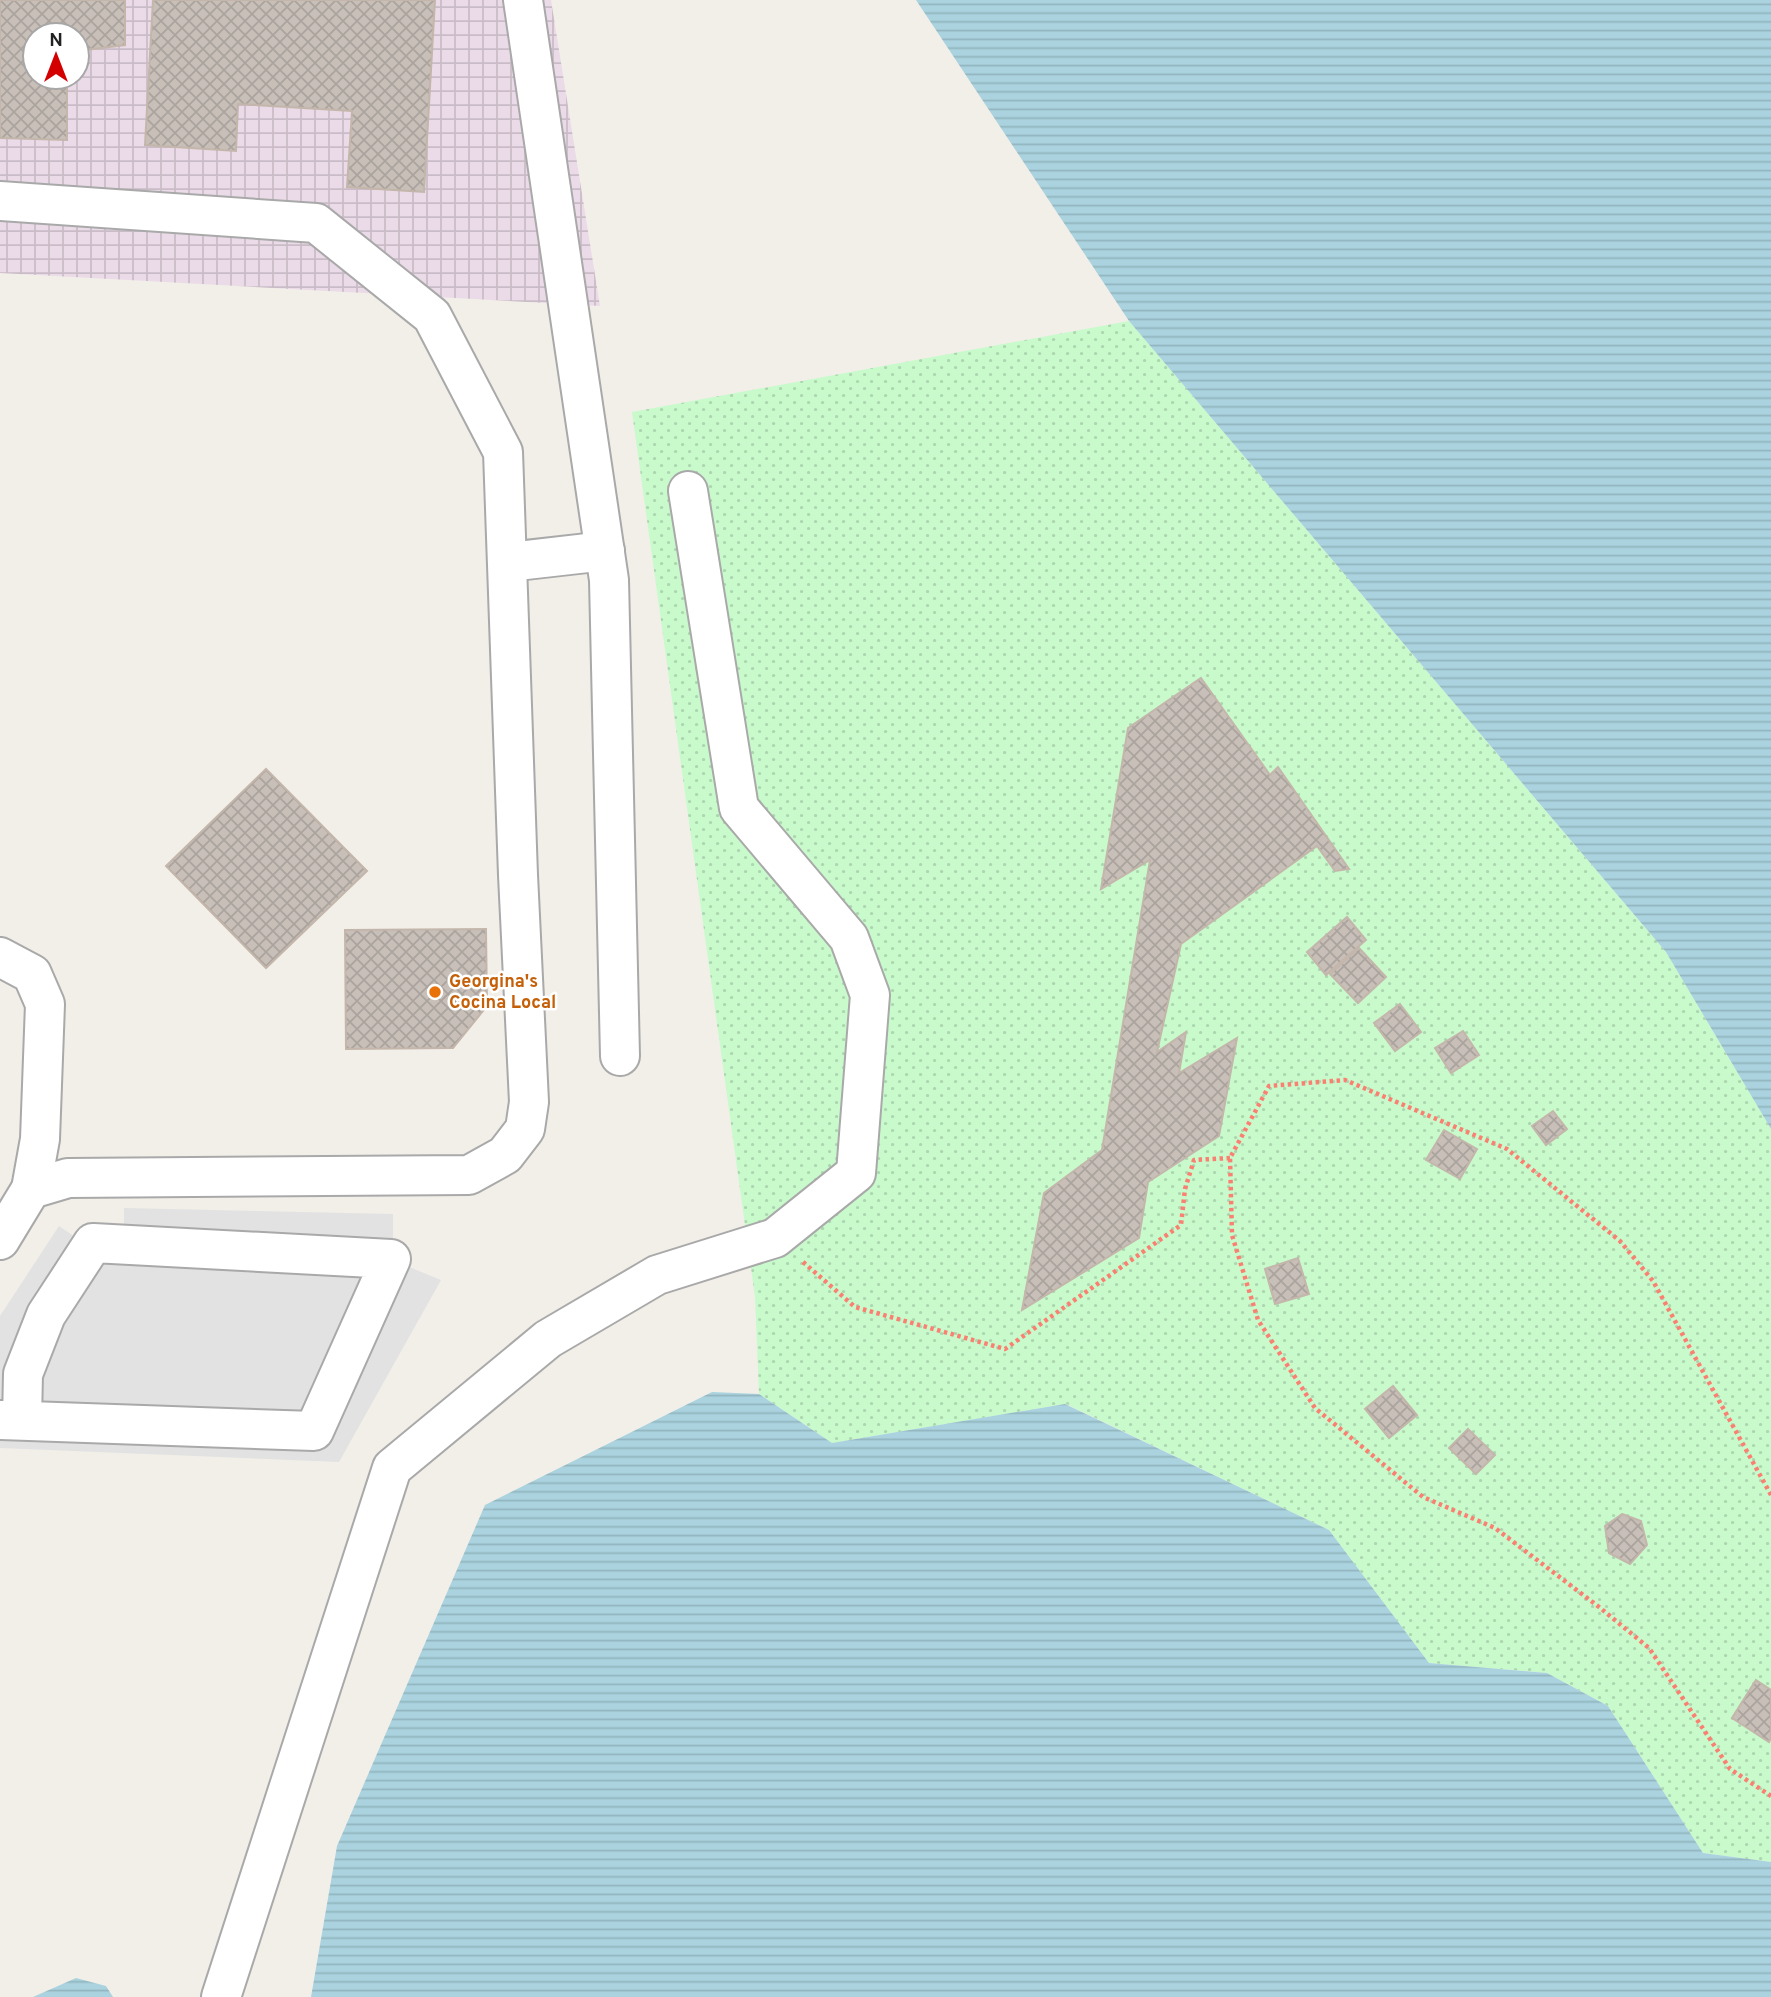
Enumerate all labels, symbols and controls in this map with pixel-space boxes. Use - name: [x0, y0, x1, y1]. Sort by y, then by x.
- north arrow: [21, 21, 91, 91]
- text: N: [49, 29, 63, 53]
- place label: Georgina's Cocina Local: [449, 971, 556, 1015]
- marker: Georgina's Cocina Local: [427, 984, 443, 1000]

